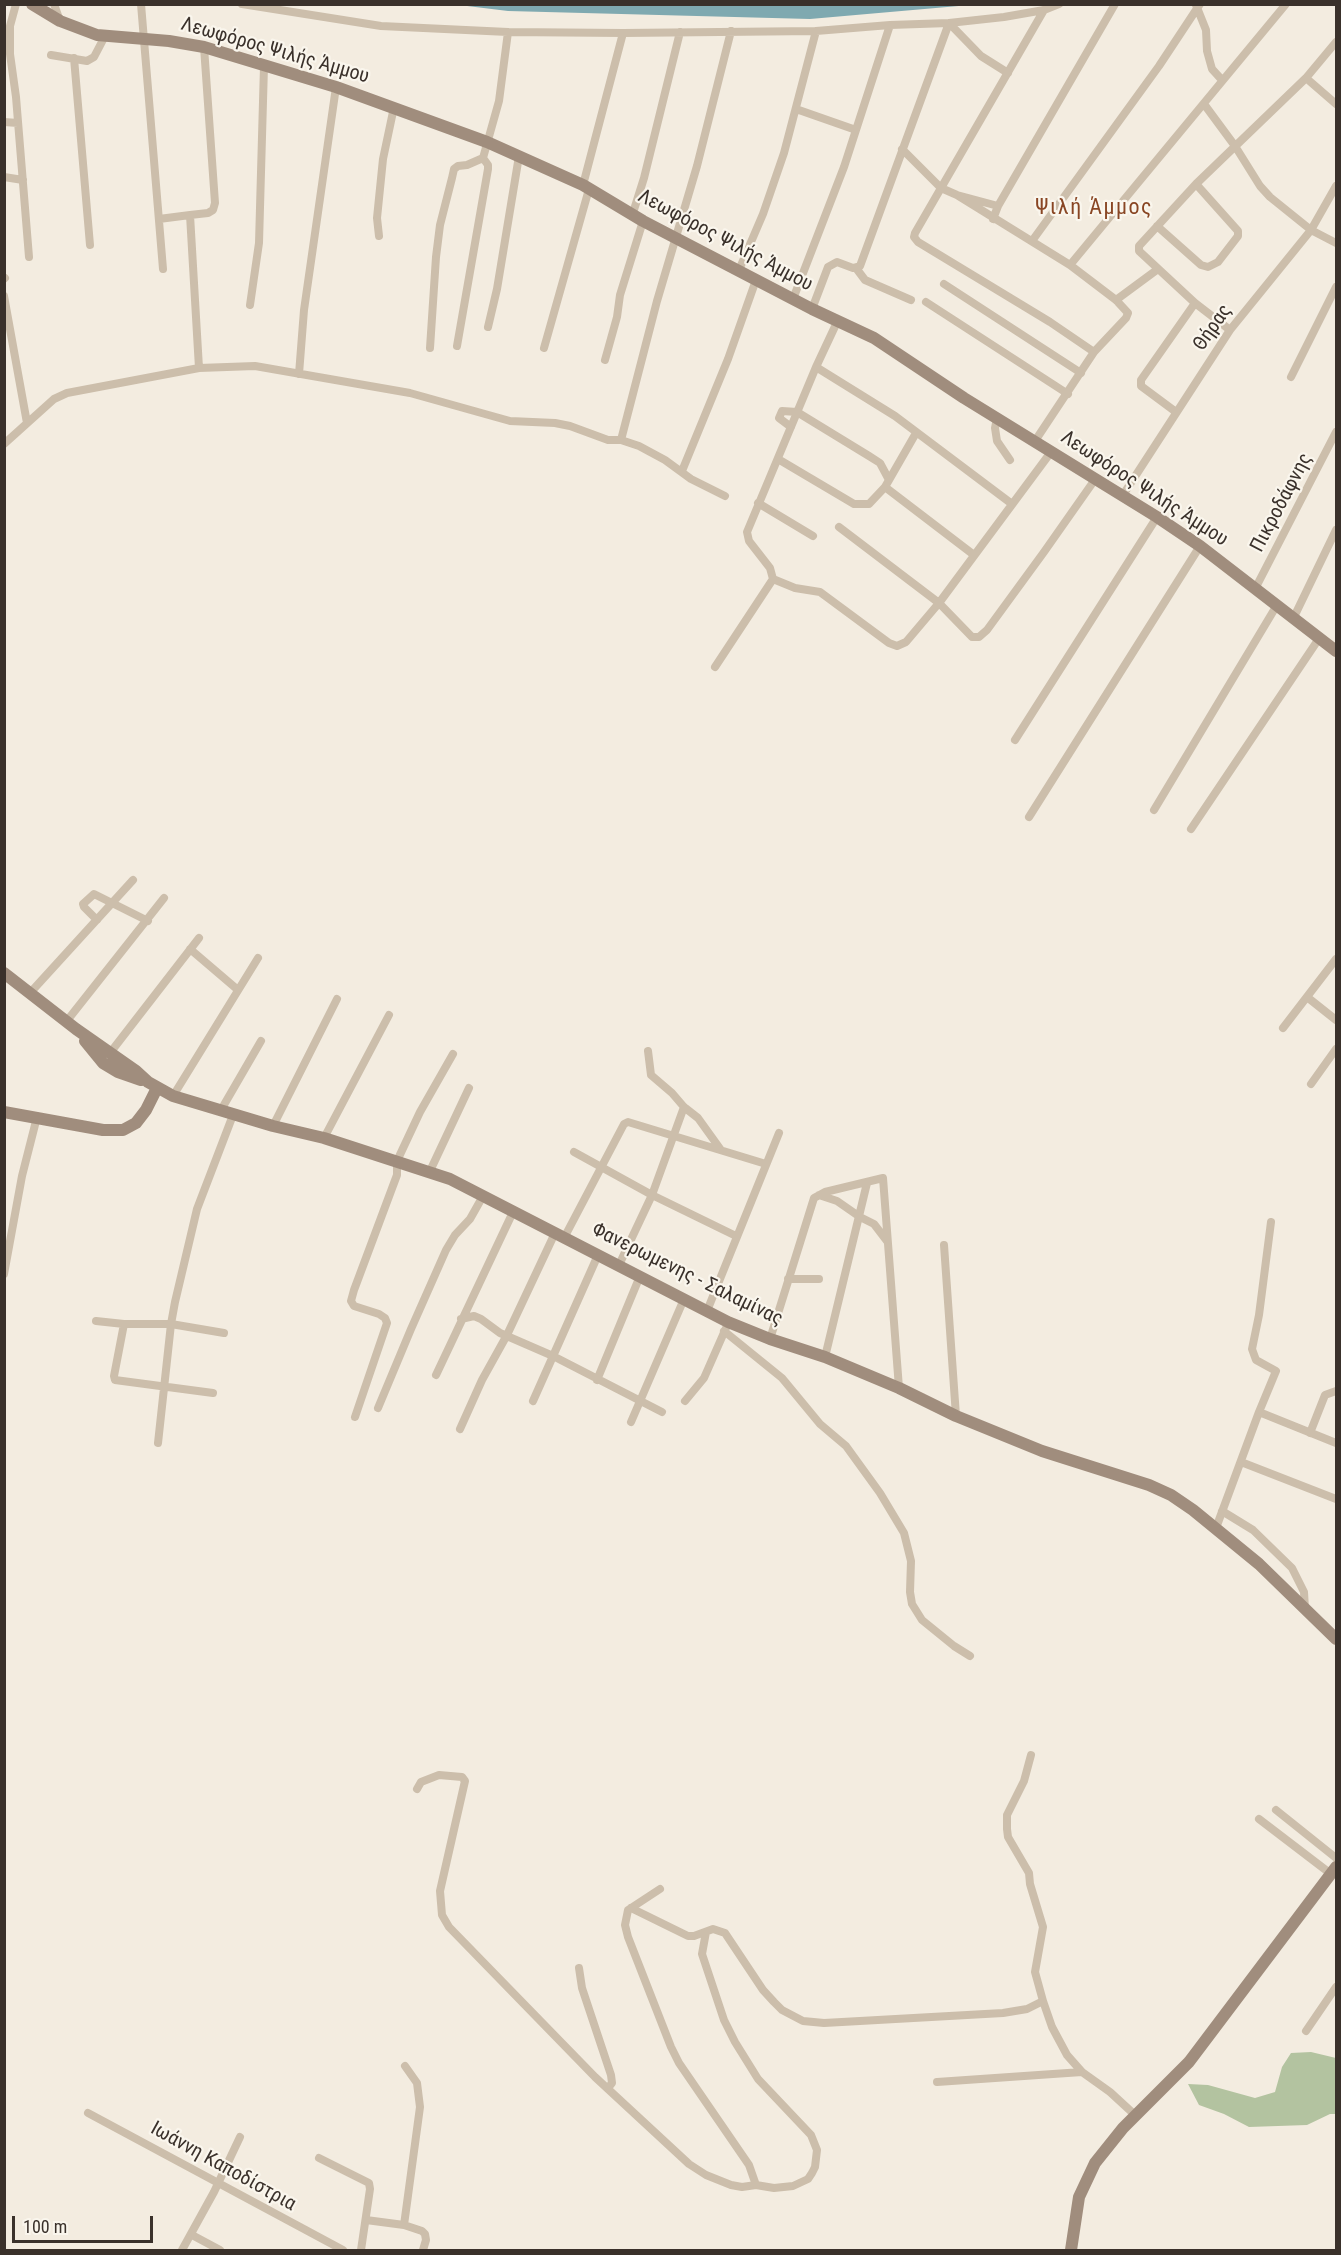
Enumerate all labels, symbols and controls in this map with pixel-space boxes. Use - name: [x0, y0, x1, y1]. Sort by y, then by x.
- street label: Λεωφόρος Ψιλής Άμμου: [178, 13, 372, 89]
- street label: Λεωφόρος Ψιλής Άμμου: [633, 185, 817, 297]
- district label: Ψιλή Άμμος: [1035, 195, 1153, 221]
- street label: Θήρας: [1189, 300, 1237, 356]
- street label: Λεωφόρος Ψιλής Άμμου: [1056, 426, 1232, 552]
- street label: Πικροδάφνης: [1246, 449, 1318, 557]
- street label: Φανερωμενης - Σαλαμίνας: [588, 1218, 786, 1332]
- street label: Ιωάννη Καποδίστρια: [146, 2117, 300, 2217]
- scale bar: [15, 2204, 156, 2242]
- text: 100 m: [23, 2216, 67, 2237]

